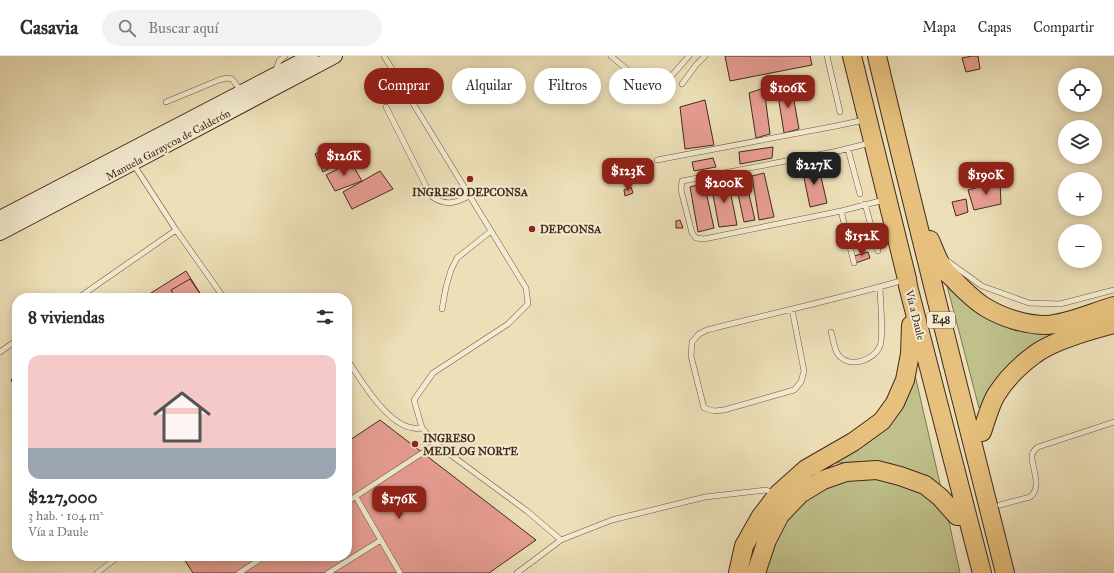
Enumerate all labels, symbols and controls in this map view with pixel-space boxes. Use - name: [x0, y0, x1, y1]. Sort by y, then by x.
- search box: [102, 10, 382, 46]
- text: Casavia: [20, 16, 78, 39]
- icon: search: [116, 17, 138, 39]
- text: Buscar aquí: [148, 19, 219, 37]
- text: Mapa: [923, 19, 956, 36]
- text: Capas: [978, 19, 1011, 36]
- text: Compartir: [1033, 19, 1094, 36]
- chip: Comprar: [364, 68, 444, 104]
- chip: Alquilar: [452, 68, 526, 104]
- chip: Filtros: [534, 68, 601, 104]
- chip: Nuevo: [609, 68, 676, 104]
- map controls: [1058, 68, 1102, 268]
- button: locate: [1058, 68, 1102, 112]
- pin: $106K: [760, 75, 816, 109]
- text: $106K: [770, 80, 806, 96]
- street label: Manuela Garaycoa de Calderón: [103, 107, 233, 183]
- button: layers: [1058, 120, 1102, 164]
- pin: $126K: [316, 143, 372, 177]
- text: $126K: [326, 148, 362, 164]
- pin: $227K: [786, 152, 842, 186]
- text: $227K: [796, 157, 832, 173]
- pin: $123K: [600, 158, 656, 192]
- pin: $190K: [958, 162, 1014, 196]
- text: $123K: [611, 163, 645, 179]
- text: $190K: [968, 167, 1004, 183]
- pin: $200K: [696, 170, 752, 204]
- button: +: [1058, 172, 1102, 216]
- marker: INGRESO DEPCONSA: [465, 174, 475, 184]
- text: $200K: [705, 175, 743, 191]
- place label: INGRESO DEPCONSA: [412, 186, 529, 199]
- place label: DEPCONSA: [540, 223, 602, 236]
- pin: $152K: [834, 223, 890, 257]
- marker: DEPCONSA: [527, 224, 537, 234]
- button: −: [1058, 224, 1102, 268]
- text: $152K: [845, 228, 879, 244]
- street label: Vía a Daule: [902, 288, 928, 342]
- icon: filters: [314, 306, 336, 328]
- text: 8 viviendas: [28, 307, 104, 328]
- road number: E48: [927, 312, 955, 328]
- icon: home: [146, 381, 218, 453]
- place label: INGRESO MEDLOG NORTE: [423, 432, 518, 458]
- marker: INGRESO MEDLOG NORTE: [410, 439, 420, 449]
- pin: $176K: [371, 486, 427, 520]
- text: $227,000: [28, 487, 97, 508]
- text: $176K: [381, 491, 417, 507]
- text: 3 hab. · 104 m²: [28, 508, 104, 524]
- text: Vía a Daule: [28, 524, 88, 540]

